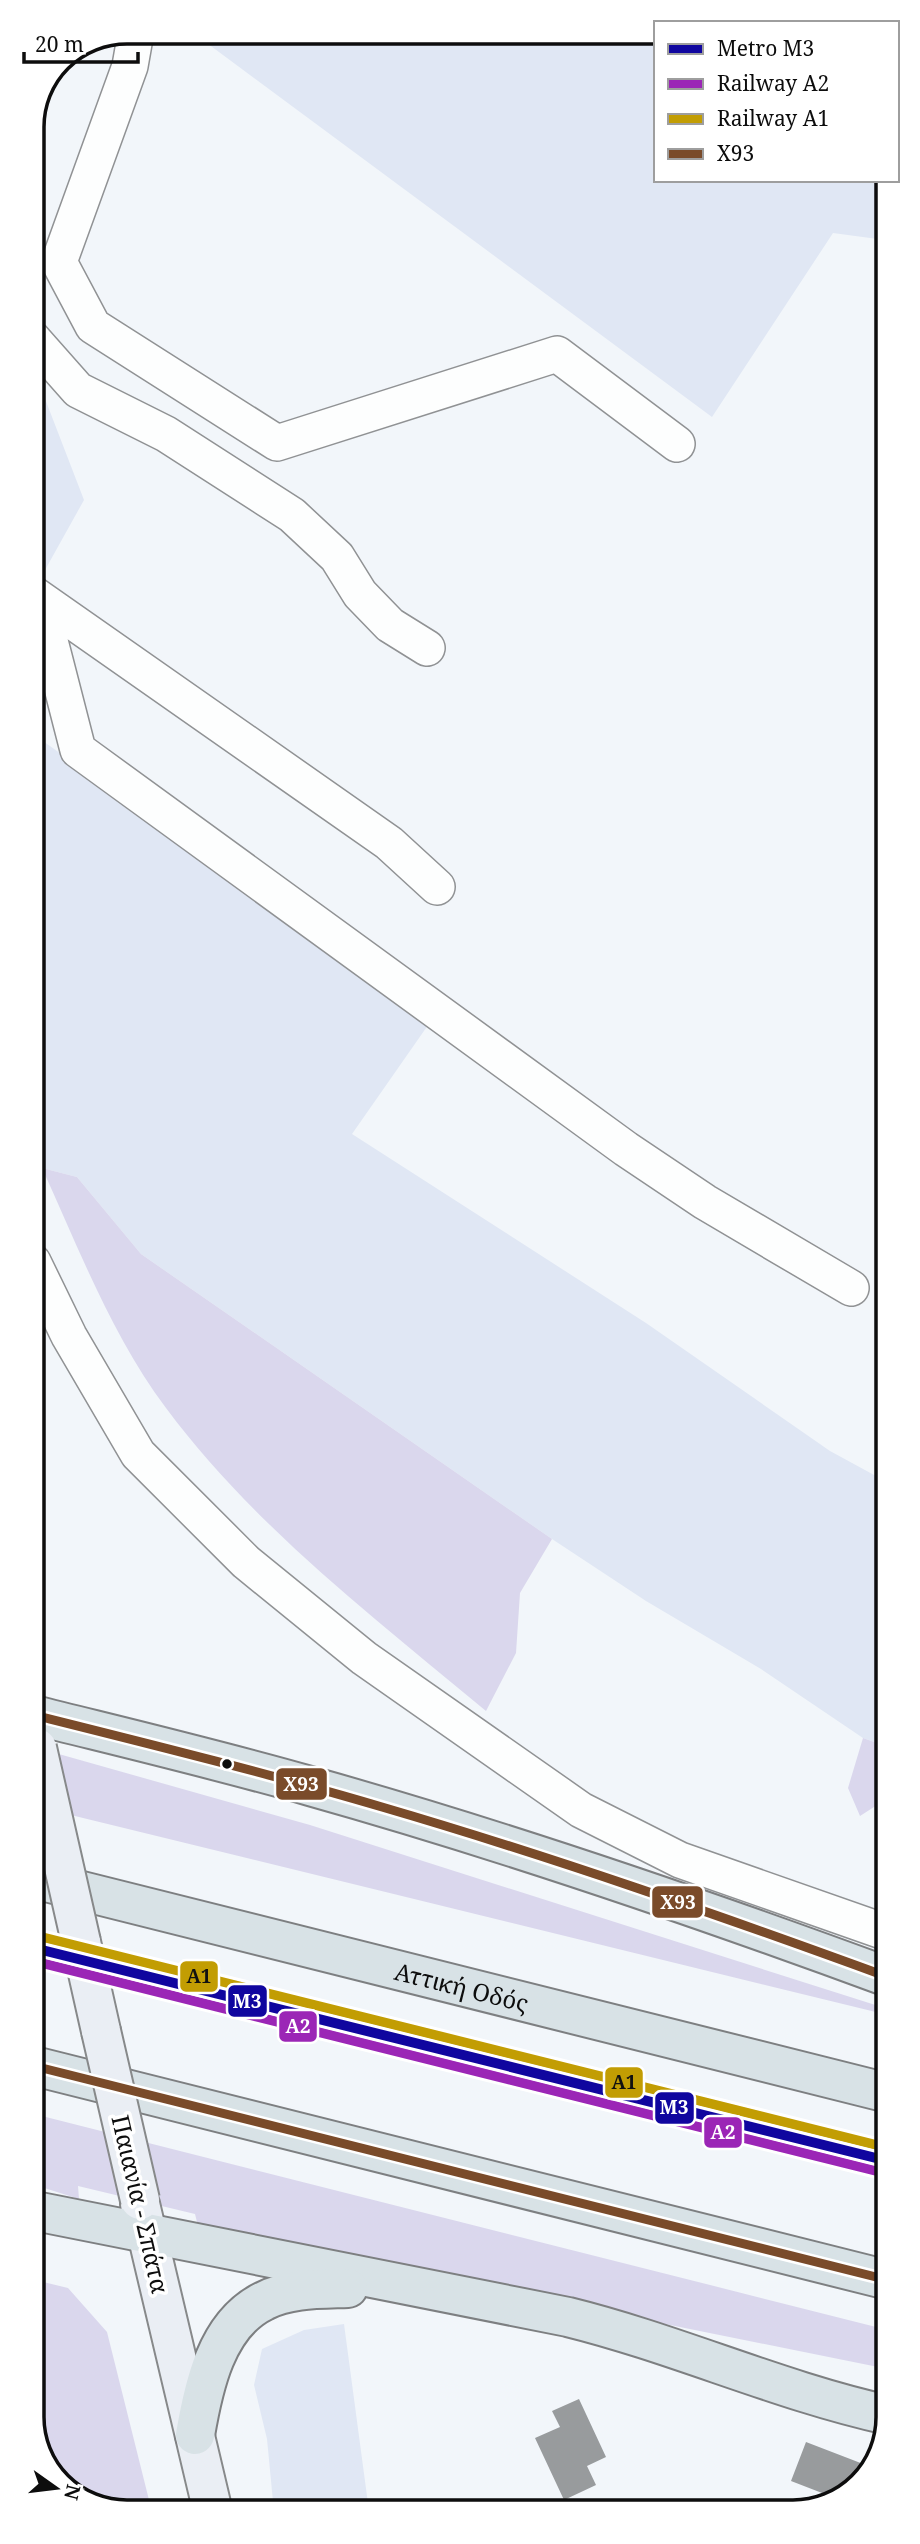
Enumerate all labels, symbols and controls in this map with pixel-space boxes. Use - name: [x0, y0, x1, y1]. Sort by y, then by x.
- scale bar: [24, 21, 138, 65]
- legend: [654, 21, 899, 182]
- text: 20 m: [35, 30, 84, 58]
- text: Metro Μ3: [717, 34, 814, 62]
- text: Railway A2: [717, 69, 829, 97]
- text: Railway A1: [717, 104, 829, 132]
- text: X93: [717, 139, 754, 167]
- unlabelled marker: [220, 1757, 234, 1771]
- line badge: X93: [275, 1767, 328, 1801]
- text: X93: [283, 1771, 319, 1797]
- line badge: X93: [651, 1885, 704, 1919]
- text: X93: [660, 1889, 696, 1915]
- street label: Αττική Οδός: [391, 1954, 532, 2019]
- line badge: A1: [179, 1960, 219, 1993]
- text: A1: [186, 1963, 212, 1989]
- line badge: Μ3: [227, 1984, 268, 2018]
- text: Μ3: [233, 1988, 261, 2014]
- line badge: A2: [278, 2010, 318, 2043]
- text: A2: [285, 2013, 311, 2039]
- line badge: A1: [604, 2066, 644, 2099]
- text: A1: [611, 2069, 637, 2095]
- line badge: Μ3: [654, 2091, 695, 2125]
- text: Μ3: [660, 2094, 688, 2120]
- street label: Παιανία - Σπάτα: [104, 2112, 178, 2296]
- line badge: A2: [703, 2116, 743, 2149]
- text: A2: [710, 2119, 736, 2145]
- north arrow: [21, 2453, 91, 2523]
- text: N: [58, 2482, 87, 2503]

